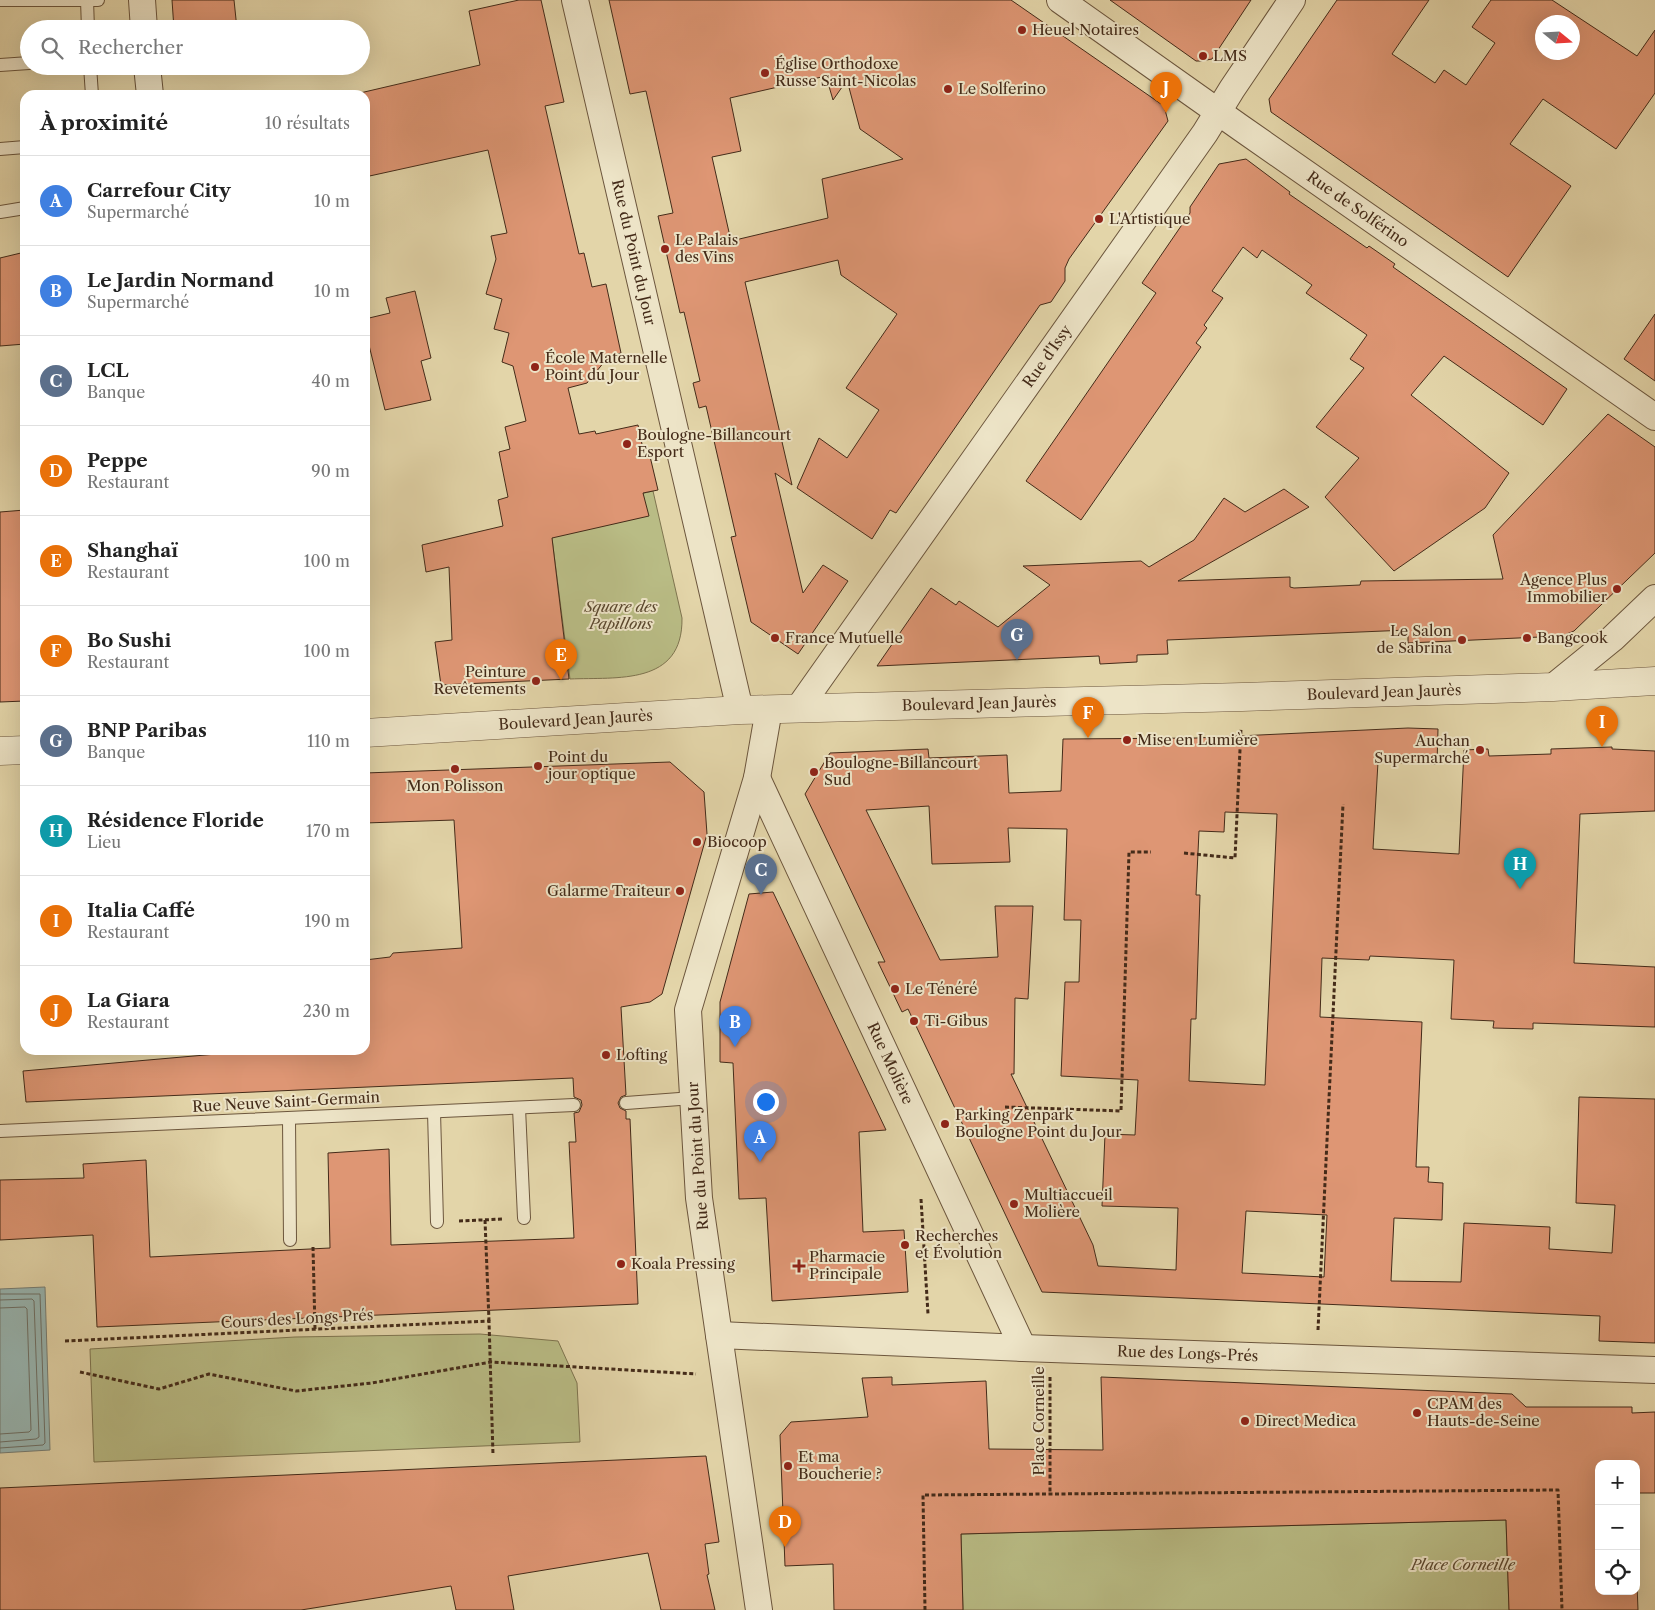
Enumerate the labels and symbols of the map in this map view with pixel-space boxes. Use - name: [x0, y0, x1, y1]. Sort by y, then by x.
- north arrow: [1535, 15, 1580, 60]
- place label: Heuel Notaires: [1032, 20, 1139, 39]
- marker: Heuel Notaires: [1016, 24, 1028, 36]
- place label: LMS: [1213, 46, 1247, 65]
- marker: LMS: [1197, 50, 1209, 62]
- place label: Église Orthodoxe Russe Saint-Nicolas: [775, 54, 916, 90]
- marker: Église Orthodoxe Russe Saint-Nicolas: [759, 67, 771, 79]
- pin: J: [1150, 72, 1182, 113]
- place label: Le Solferino: [958, 79, 1046, 98]
- marker: Le Solferino: [942, 83, 954, 95]
- street label: Rue de Solférino: [1303, 167, 1413, 251]
- street label: Rue du Point du Jour: [608, 177, 660, 328]
- place label: L'Artistique: [1109, 209, 1190, 228]
- marker: L'Artistique: [1093, 213, 1105, 225]
- place label: Le Palais des Vins: [675, 230, 738, 266]
- marker: Le Palais des Vins: [659, 243, 671, 255]
- street label: Rue d'Issy: [1018, 321, 1076, 391]
- place label: École Maternelle Point du Jour: [545, 348, 667, 384]
- marker: École Maternelle Point du Jour: [529, 361, 541, 373]
- place label: Boulogne-Billancourt Esport: [637, 425, 792, 461]
- marker: Boulogne-Billancourt Esport: [621, 438, 633, 450]
- place label: Agence Plus Immobilier: [1519, 570, 1608, 606]
- marker: Agence Plus Immobilier: [1611, 583, 1623, 595]
- park label: Square des Papillons: [583, 597, 658, 633]
- pin: G: [1001, 619, 1033, 660]
- place label: Le Salon de Sabrina: [1376, 621, 1453, 657]
- place label: France Mutuelle: [785, 628, 903, 647]
- place label: Bangcook: [1537, 628, 1609, 647]
- marker: France Mutuelle: [769, 632, 781, 644]
- marker: Bangcook: [1521, 632, 1533, 644]
- marker: Le Salon de Sabrina: [1456, 634, 1468, 646]
- pin: E: [545, 639, 577, 680]
- place label: Peinture Revêtements: [434, 662, 526, 698]
- marker: Peinture Revêtements: [530, 675, 542, 687]
- street label: Boulevard Jean Jaurès: [1306, 680, 1462, 704]
- street label: Boulevard Jean Jaurès: [902, 692, 1057, 715]
- pin: F: [1072, 697, 1104, 738]
- street label: Boulevard Jean Jaurès: [498, 705, 653, 734]
- pin: I: [1586, 706, 1618, 747]
- place label: Mise en Lumière: [1137, 730, 1258, 749]
- place label: Auchan Supermarché: [1374, 731, 1471, 767]
- marker: Mise en Lumière: [1121, 734, 1133, 746]
- marker: Auchan Supermarché: [1474, 744, 1486, 756]
- place label: Point du jour optique: [545, 747, 636, 783]
- place label: Boulogne-Billancourt Sud: [824, 753, 979, 789]
- marker: Point du jour optique: [532, 760, 544, 772]
- marker: Mon Polisson: [449, 763, 461, 775]
- marker: Boulogne-Billancourt Sud: [808, 766, 820, 778]
- place label: Mon Polisson: [407, 776, 504, 795]
- place label: Biocoop: [707, 832, 767, 851]
- marker: Biocoop: [691, 836, 703, 848]
- pin: H: [1504, 848, 1536, 889]
- pin: C: [745, 854, 777, 895]
- place label: Galarme Traiteur: [547, 881, 671, 900]
- marker: Galarme Traiteur: [674, 885, 686, 897]
- place label: Le Ténéré: [905, 979, 977, 998]
- marker: Le Ténéré: [889, 983, 901, 995]
- pin: B: [719, 1006, 751, 1047]
- place label: Ti-Gibus: [924, 1011, 988, 1030]
- marker: Ti-Gibus: [908, 1015, 920, 1027]
- street label: Rue Molière: [863, 1019, 918, 1107]
- place label: Lofting: [616, 1045, 667, 1064]
- marker: Lofting: [600, 1049, 612, 1061]
- street label: Rue du Point du Jour: [683, 1080, 712, 1231]
- street label: Rue Neuve Saint-Germain: [192, 1087, 381, 1116]
- your location: [753, 1089, 779, 1115]
- place label: Parking Zenpark Boulogne Point du Jour: [955, 1105, 1122, 1141]
- marker: Parking Zenpark Boulogne Point du Jour: [939, 1118, 951, 1130]
- pin: A: [744, 1121, 776, 1162]
- place label: Multiaccueil Molière: [1024, 1185, 1113, 1221]
- marker: Multiaccueil Molière: [1008, 1198, 1020, 1210]
- place label: Recherches et Évolution: [915, 1226, 1003, 1262]
- marker: Recherches et Évolution: [899, 1239, 911, 1251]
- place label: Pharmacie Principale: [809, 1247, 885, 1283]
- place label: Koala Pressing: [631, 1254, 735, 1273]
- marker: Koala Pressing: [615, 1258, 627, 1270]
- marker: Pharmacie Principale: [793, 1260, 805, 1272]
- street label: Cours des Longs Prés: [220, 1305, 374, 1332]
- street label: Rue des Longs-Prés: [1117, 1341, 1259, 1365]
- street label: Place Corneille: [1029, 1366, 1048, 1476]
- place label: CPAM des Hauts-de-Seine: [1427, 1394, 1540, 1430]
- marker: CPAM des Hauts-de-Seine: [1411, 1407, 1423, 1419]
- place label: Direct Medica: [1255, 1411, 1356, 1430]
- marker: Direct Medica: [1239, 1415, 1251, 1427]
- place label: Et ma Boucherie ?: [798, 1447, 882, 1483]
- marker: Et ma Boucherie ?: [782, 1460, 794, 1472]
- pin: D: [769, 1506, 801, 1547]
- park label: Place Corneille: [1410, 1555, 1516, 1574]

